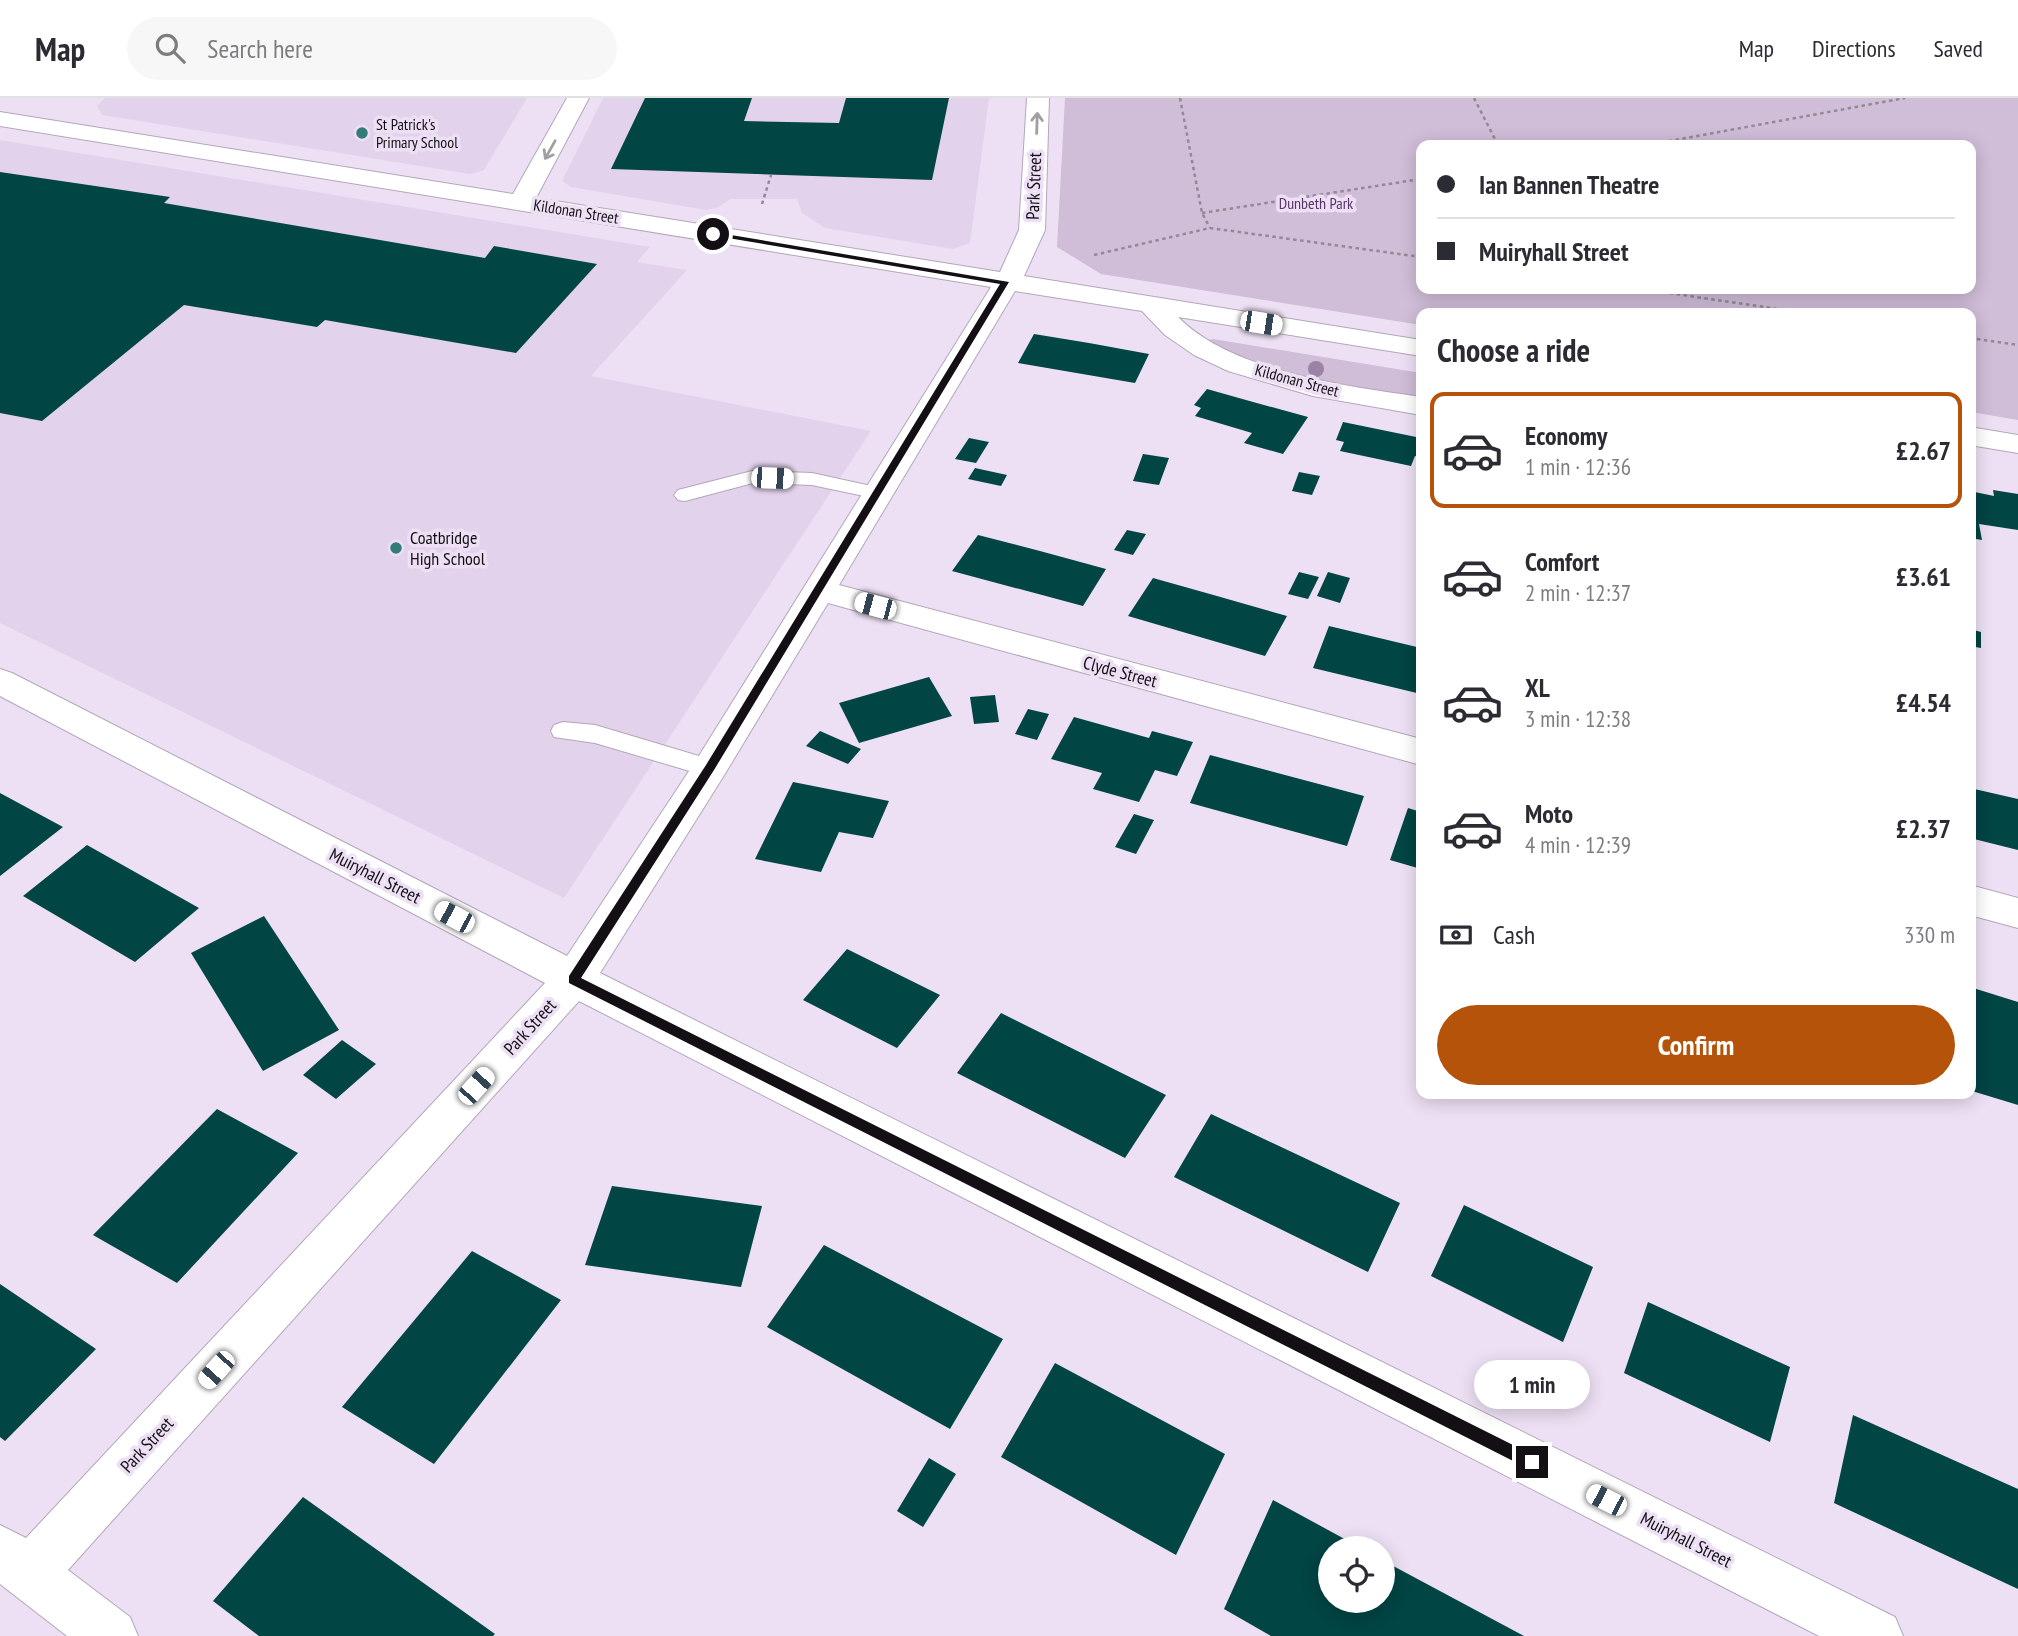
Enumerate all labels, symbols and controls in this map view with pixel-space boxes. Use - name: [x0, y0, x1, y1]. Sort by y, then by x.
- search box: [127, 17, 617, 80]
- text: Map: [35, 27, 85, 70]
- icon: search: [151, 29, 189, 67]
- text: Search here: [207, 32, 313, 65]
- text: Map: [1739, 33, 1774, 64]
- text: Directions: [1812, 33, 1896, 64]
- text: Saved: [1934, 33, 1983, 64]
- one-way arrow: [1030, 112, 1043, 135]
- place label: St Patrick's Primary School: [376, 114, 458, 152]
- marker: St Patrick's Primary School: [354, 125, 370, 141]
- one-way arrow: [543, 139, 556, 160]
- street label: Park Street: [1021, 152, 1046, 220]
- text: Ian Bannen Theatre: [1479, 168, 1659, 201]
- park label: Dunbeth Park: [1279, 193, 1354, 213]
- street label: Kildonan Street: [532, 194, 621, 228]
- route start: [697, 218, 729, 250]
- text: Muiryhall Street: [1479, 235, 1629, 268]
- car: [1239, 309, 1284, 337]
- text: Choose a ride: [1437, 329, 1590, 371]
- street label: Kildonan Street: [1253, 359, 1342, 401]
- icon: car: [1441, 419, 1504, 482]
- text: Economy: [1525, 419, 1607, 452]
- text: £2.67: [1896, 434, 1951, 467]
- text: 1 min · 12:36: [1525, 452, 1631, 481]
- car: [751, 467, 794, 489]
- place label: Coatbridge High School: [410, 526, 486, 570]
- marker: Coatbridge High School: [388, 540, 404, 556]
- icon: car: [1441, 545, 1504, 608]
- text: Comfort: [1525, 545, 1599, 578]
- text: £3.61: [1896, 560, 1951, 593]
- text: 2 min · 12:37: [1525, 578, 1631, 607]
- car: [852, 590, 899, 622]
- street label: Clyde Street: [1081, 651, 1160, 692]
- icon: car: [1441, 671, 1504, 734]
- text: XL: [1525, 671, 1550, 704]
- text: £4.54: [1896, 686, 1951, 719]
- text: 3 min · 12:38: [1525, 704, 1631, 733]
- icon: car: [1441, 797, 1504, 860]
- text: Moto: [1525, 797, 1573, 830]
- text: £2.37: [1896, 812, 1951, 845]
- text: 4 min · 12:39: [1525, 830, 1631, 859]
- street label: Muiryhall Street: [326, 843, 425, 908]
- car: [431, 898, 478, 936]
- icon: cash: [1437, 916, 1475, 954]
- text: Cash: [1493, 918, 1535, 951]
- text: 330 m: [1904, 920, 1955, 949]
- street label: Park Street: [499, 994, 561, 1059]
- button: Confirm: [1437, 1005, 1955, 1085]
- car: [455, 1063, 498, 1109]
- car: [195, 1347, 238, 1393]
- callout: 1 min: [1474, 1360, 1590, 1410]
- text: 1 min: [1509, 1370, 1555, 1399]
- street label: Park Street: [115, 1412, 178, 1477]
- route end: [1516, 1446, 1548, 1478]
- car: [1583, 1481, 1630, 1519]
- street label: Muiryhall Street: [1637, 1507, 1736, 1572]
- map controls: [1318, 1536, 1395, 1613]
- button: locate: [1318, 1536, 1395, 1613]

